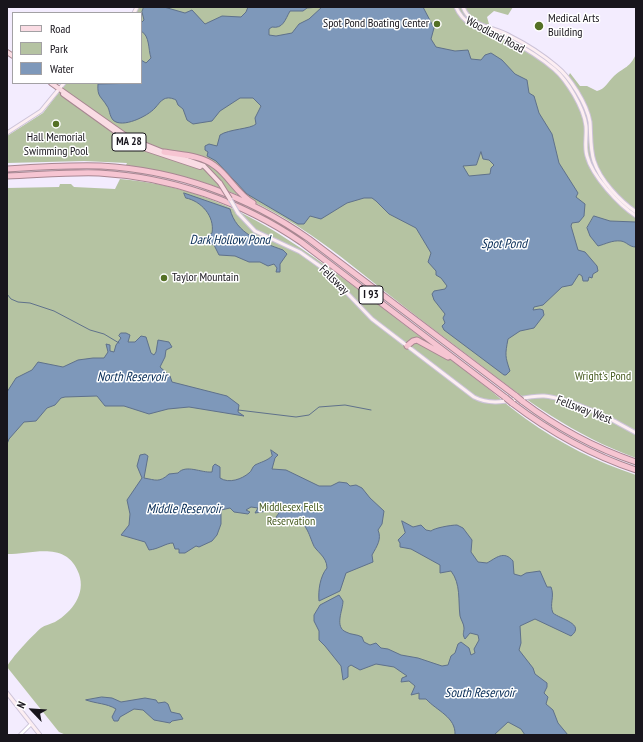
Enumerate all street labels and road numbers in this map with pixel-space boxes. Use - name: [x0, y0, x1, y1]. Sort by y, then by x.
- street label: Woodland Road: [463, 14, 527, 56]
- road number: MA 28: [112, 133, 146, 151]
- street label: Fellsway: [316, 262, 352, 298]
- road number: I 93: [359, 286, 383, 304]
- street label: Fellsway West: [554, 393, 614, 427]

